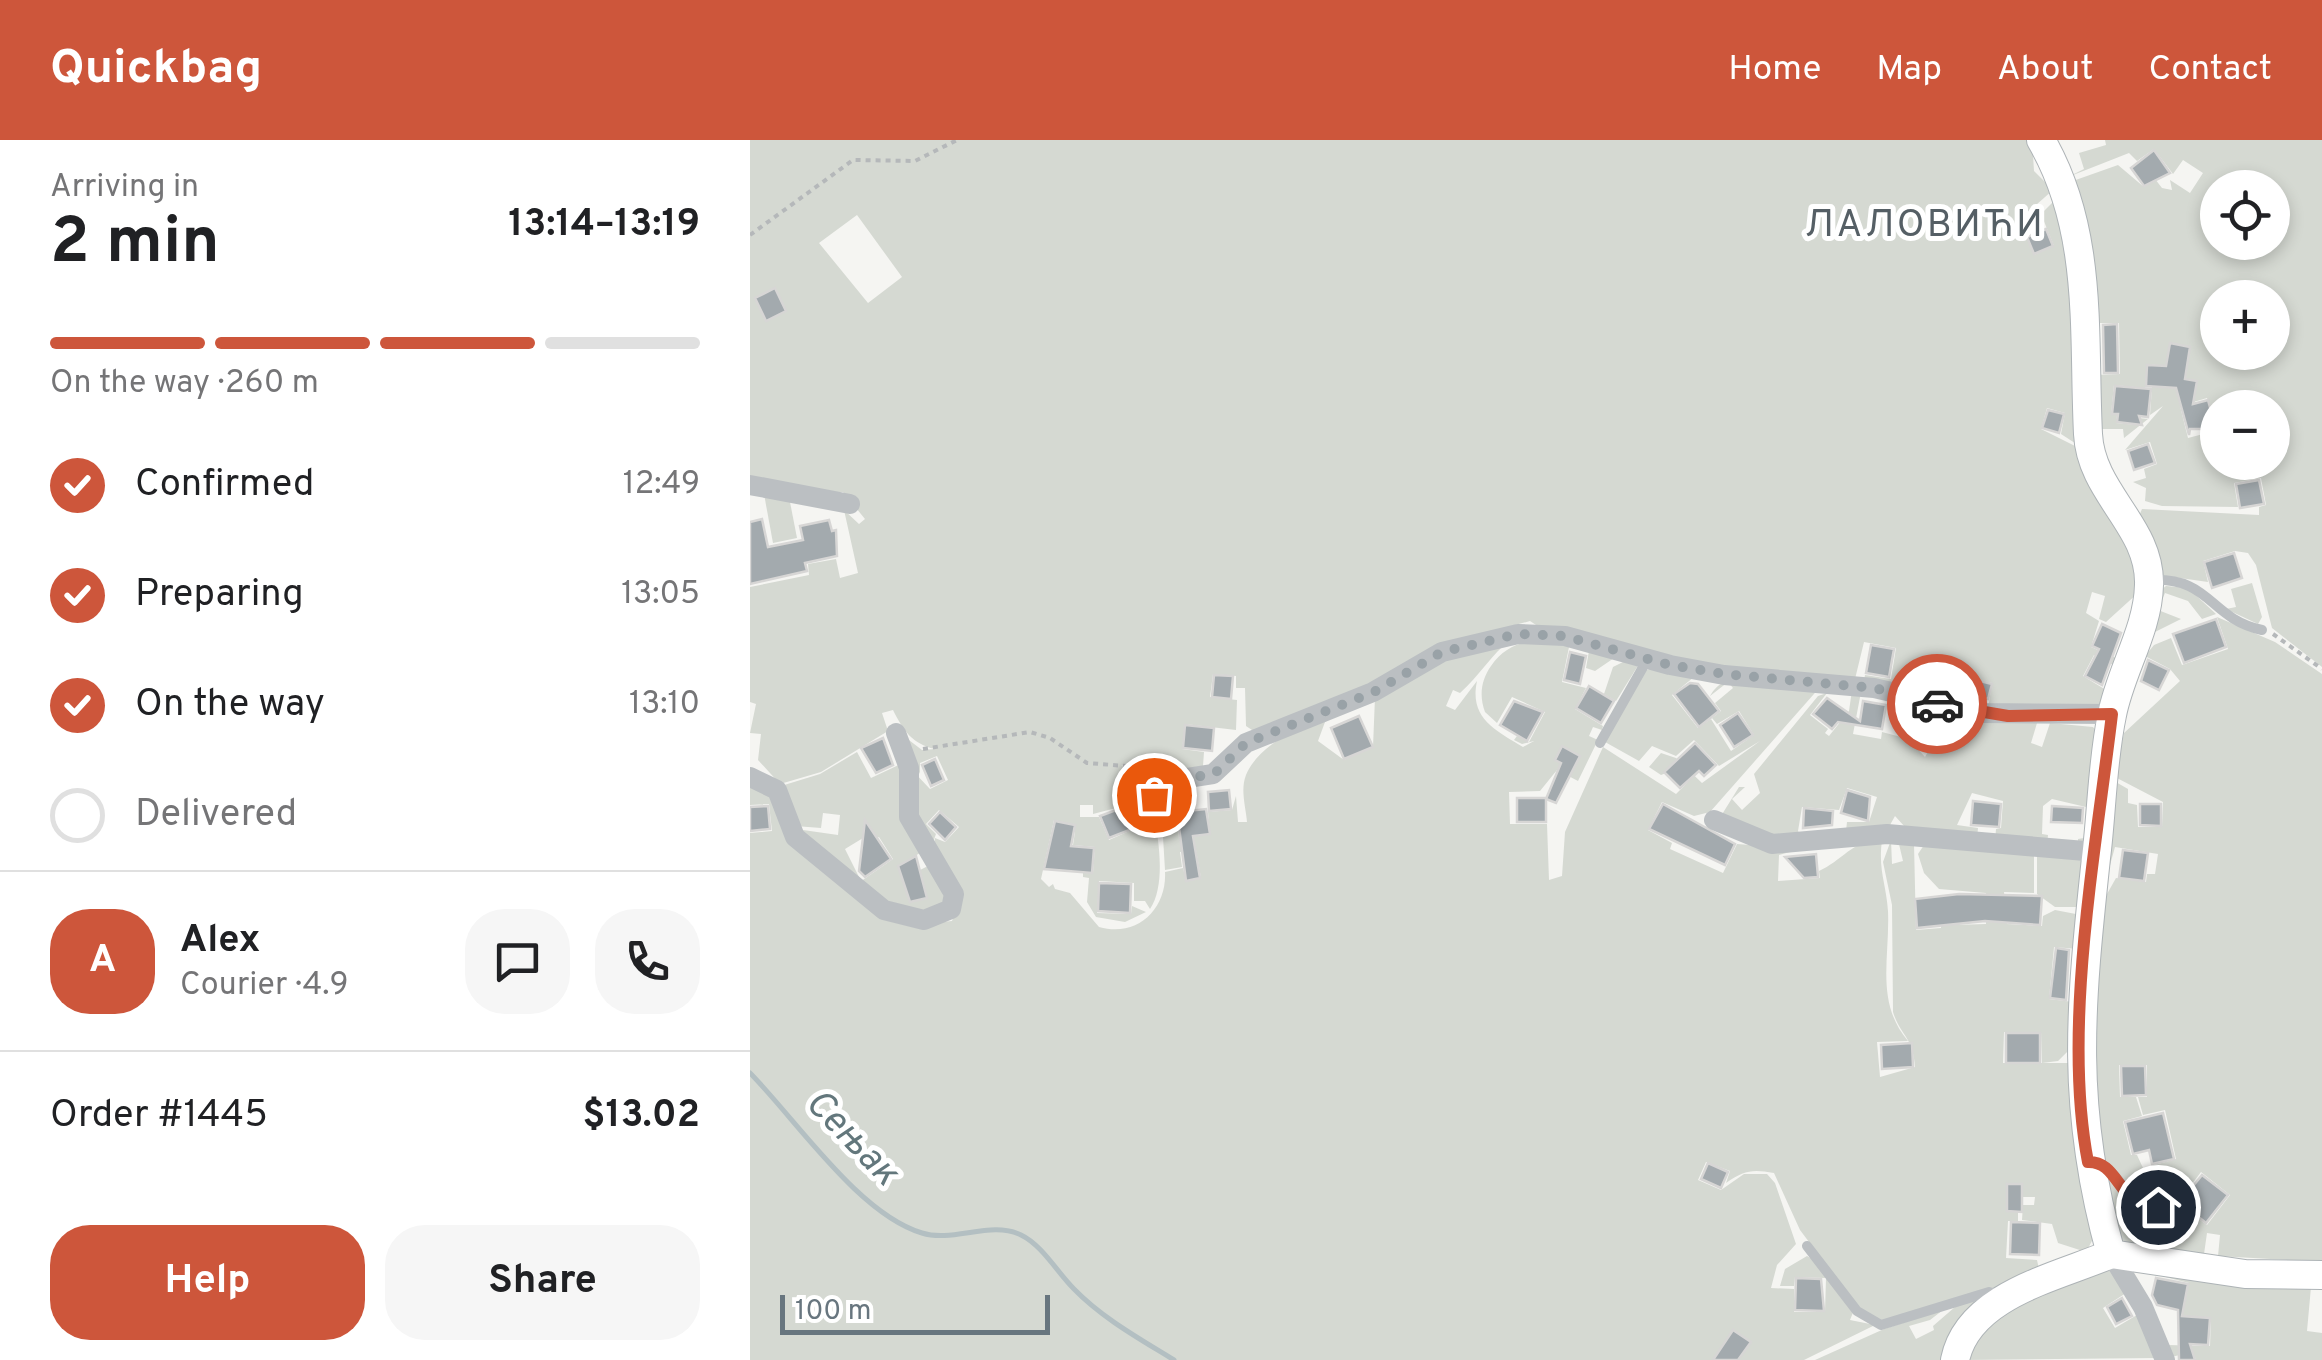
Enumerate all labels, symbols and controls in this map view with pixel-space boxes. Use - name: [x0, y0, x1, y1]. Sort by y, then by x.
- text: Quickbag: [50, 40, 262, 100]
- text: Home: [1728, 48, 1821, 92]
- text: Map: [1876, 48, 1942, 92]
- text: About: [1997, 48, 2093, 92]
- text: Contact: [2148, 48, 2272, 92]
- text: Arriving in: [50, 168, 199, 208]
- map controls: [2200, 170, 2290, 480]
- button: locate: [2200, 170, 2290, 260]
- text: 13:14–13:19: [508, 201, 700, 250]
- district label: ЛАЛОВИЋИ: [1805, 202, 2045, 251]
- text: 2 min: [50, 204, 220, 286]
- button: +: [2200, 280, 2290, 370]
- text: On the way · 260 m: [50, 364, 319, 404]
- button: −: [2200, 390, 2290, 480]
- icon: check: [50, 458, 105, 513]
- text: Confirmed: [135, 461, 314, 510]
- text: 12:49: [623, 465, 700, 505]
- icon: check: [50, 568, 105, 623]
- text: Preparing: [135, 571, 304, 620]
- text: 13:05: [621, 575, 700, 615]
- courier: [1887, 654, 1987, 754]
- icon: car: [1910, 677, 1965, 732]
- icon: check: [50, 678, 105, 733]
- text: On the way: [135, 681, 325, 730]
- text: 13:10: [629, 685, 700, 725]
- pin: [1112, 753, 1197, 838]
- icon: bag: [1127, 768, 1182, 823]
- text: Delivered: [135, 791, 297, 840]
- button: chat: [465, 909, 570, 1014]
- button: phone: [595, 909, 700, 1014]
- text: Alex: [180, 917, 260, 966]
- text: A: [89, 937, 116, 986]
- text: Courier · 4.9: [180, 966, 349, 1006]
- water label: Сењак: [793, 1080, 910, 1199]
- text: Order #1445: [50, 1092, 268, 1141]
- text: $13.02: [583, 1092, 700, 1141]
- pin: [2116, 1165, 2201, 1250]
- icon: home: [2131, 1180, 2186, 1235]
- button: Help: [50, 1225, 365, 1340]
- button: Share: [385, 1225, 700, 1340]
- scale bar: [780, 1290, 1050, 1334]
- text: 100 m: [795, 1294, 871, 1330]

